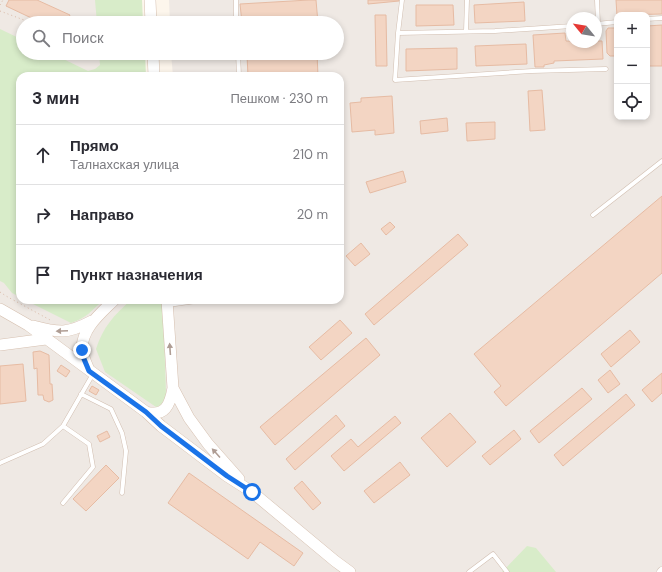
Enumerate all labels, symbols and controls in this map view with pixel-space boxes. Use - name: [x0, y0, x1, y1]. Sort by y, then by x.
- north arrow: [566, 12, 602, 48]
- map controls: [614, 12, 650, 120]
- button: +: [614, 12, 650, 48]
- search box: [16, 16, 344, 60]
- icon: search: [30, 27, 52, 49]
- text: Поиск: [62, 28, 104, 48]
- button: −: [614, 48, 650, 84]
- button: locate: [614, 84, 650, 120]
- text: 3 мин: [32, 87, 80, 109]
- text: Пешком · 230 m: [230, 90, 328, 107]
- text: Прямо: [70, 136, 119, 156]
- icon: ahead: [32, 144, 54, 166]
- text: 210 m: [293, 146, 328, 163]
- text: Талнахская улица: [70, 156, 179, 173]
- icon: right: [32, 204, 54, 226]
- text: Направо: [70, 205, 134, 225]
- text: 20 m: [297, 206, 328, 223]
- icon: arrive: [32, 264, 54, 286]
- text: Пункт назначения: [70, 265, 203, 285]
- one-way arrow: [55, 328, 68, 334]
- route end: [73, 341, 91, 359]
- one-way arrow: [167, 343, 174, 355]
- one-way arrow: [211, 448, 221, 458]
- route start: [243, 483, 261, 501]

